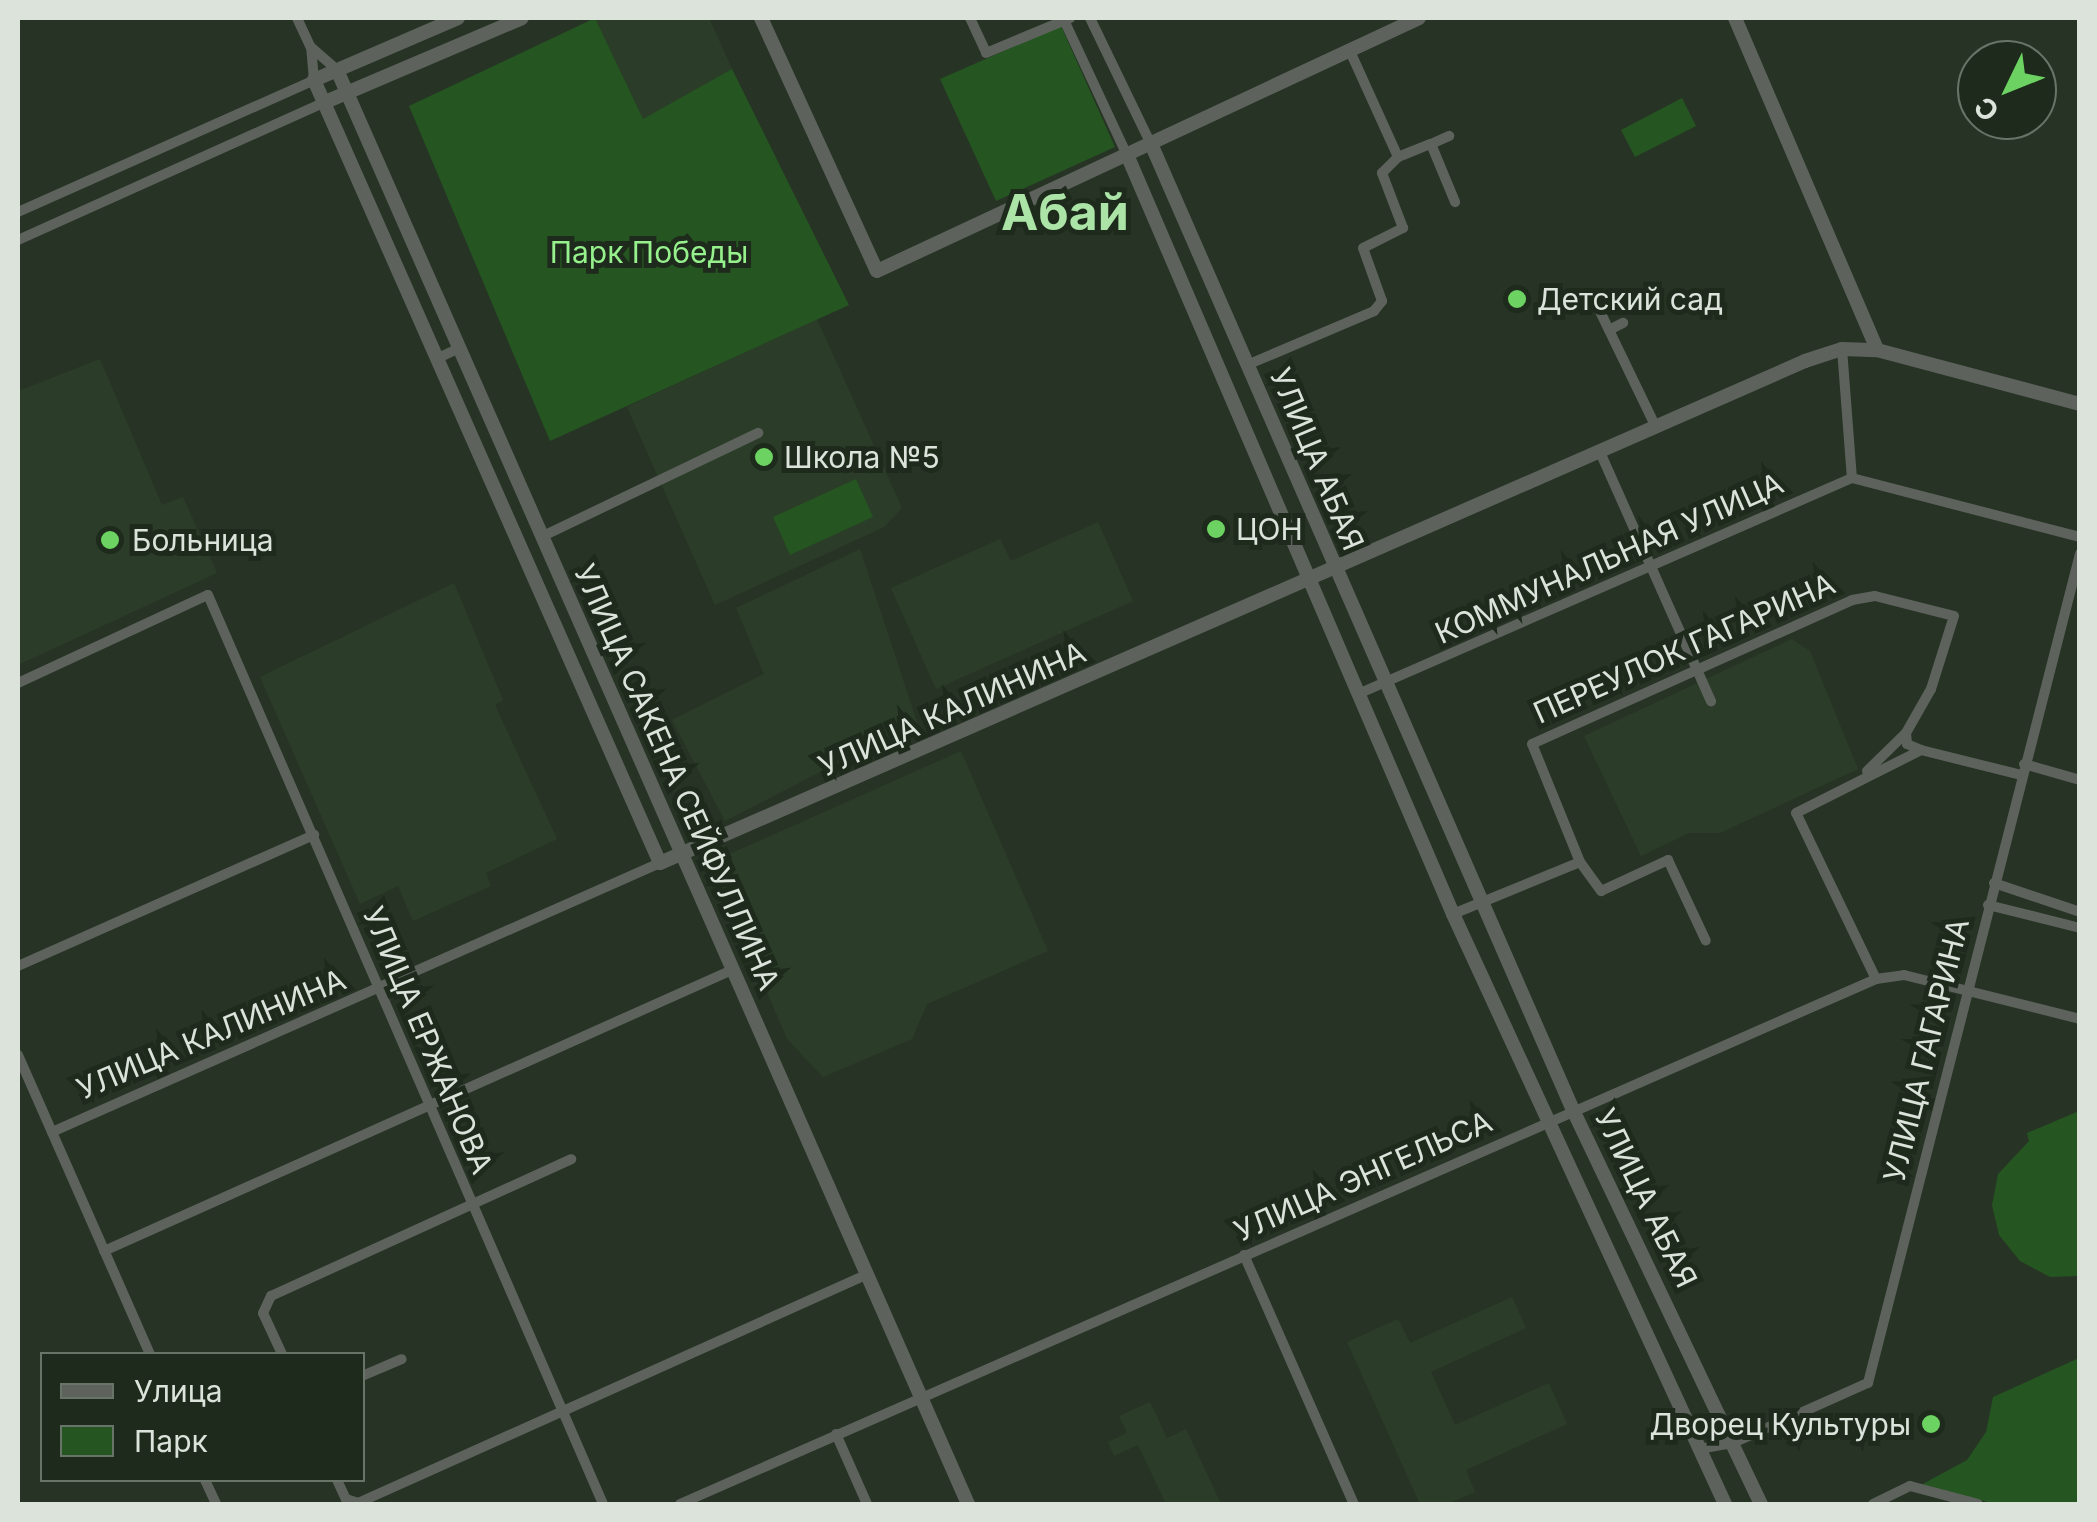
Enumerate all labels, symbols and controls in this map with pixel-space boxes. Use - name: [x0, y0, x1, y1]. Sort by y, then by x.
- north arrow: [1957, 40, 2057, 140]
- text: С: [1967, 90, 2006, 128]
- district label: Абай: [1001, 183, 1129, 243]
- park label: Парк Победы: [550, 234, 748, 270]
- place label: Детский сад: [1537, 281, 1723, 317]
- marker: Детский сад: [1506, 288, 1528, 310]
- street label: УЛИЦА АБАЯ: [1262, 362, 1372, 556]
- place label: Школа №5: [784, 439, 940, 475]
- marker: Школа №5: [753, 446, 775, 468]
- street label: КОММУНАЛЬНАЯ УЛИЦА: [1429, 465, 1789, 651]
- place label: ЦОН: [1236, 511, 1303, 547]
- marker: ЦОН: [1205, 518, 1227, 540]
- place label: Больница: [132, 522, 274, 558]
- marker: Больница: [97, 527, 123, 553]
- street label: УЛИЦА САКЕНА СЕЙФУЛЛИНА: [567, 559, 787, 995]
- street label: ПЕРЕУЛОК ГАГАРИНА: [1528, 565, 1840, 731]
- street label: УЛИЦА КАЛИНИНА: [813, 634, 1091, 784]
- street label: УЛИЦА ЕРЖАНОВА: [355, 901, 501, 1179]
- street label: УЛИЦА ГАГАРИНА: [1876, 914, 1976, 1186]
- street label: УЛИЦА КАЛИНИНА: [71, 961, 351, 1107]
- street label: УЛИЦА ЭНГЕЛЬСА: [1229, 1103, 1497, 1249]
- street label: УЛИЦА АБАЯ: [1587, 1103, 1705, 1293]
- legend: [40, 1352, 365, 1482]
- text: Улица: [134, 1373, 223, 1409]
- place label: Дворец Культуры: [1650, 1406, 1911, 1442]
- marker: Дворец Культуры: [1920, 1413, 1942, 1435]
- text: Парк: [134, 1423, 208, 1459]

